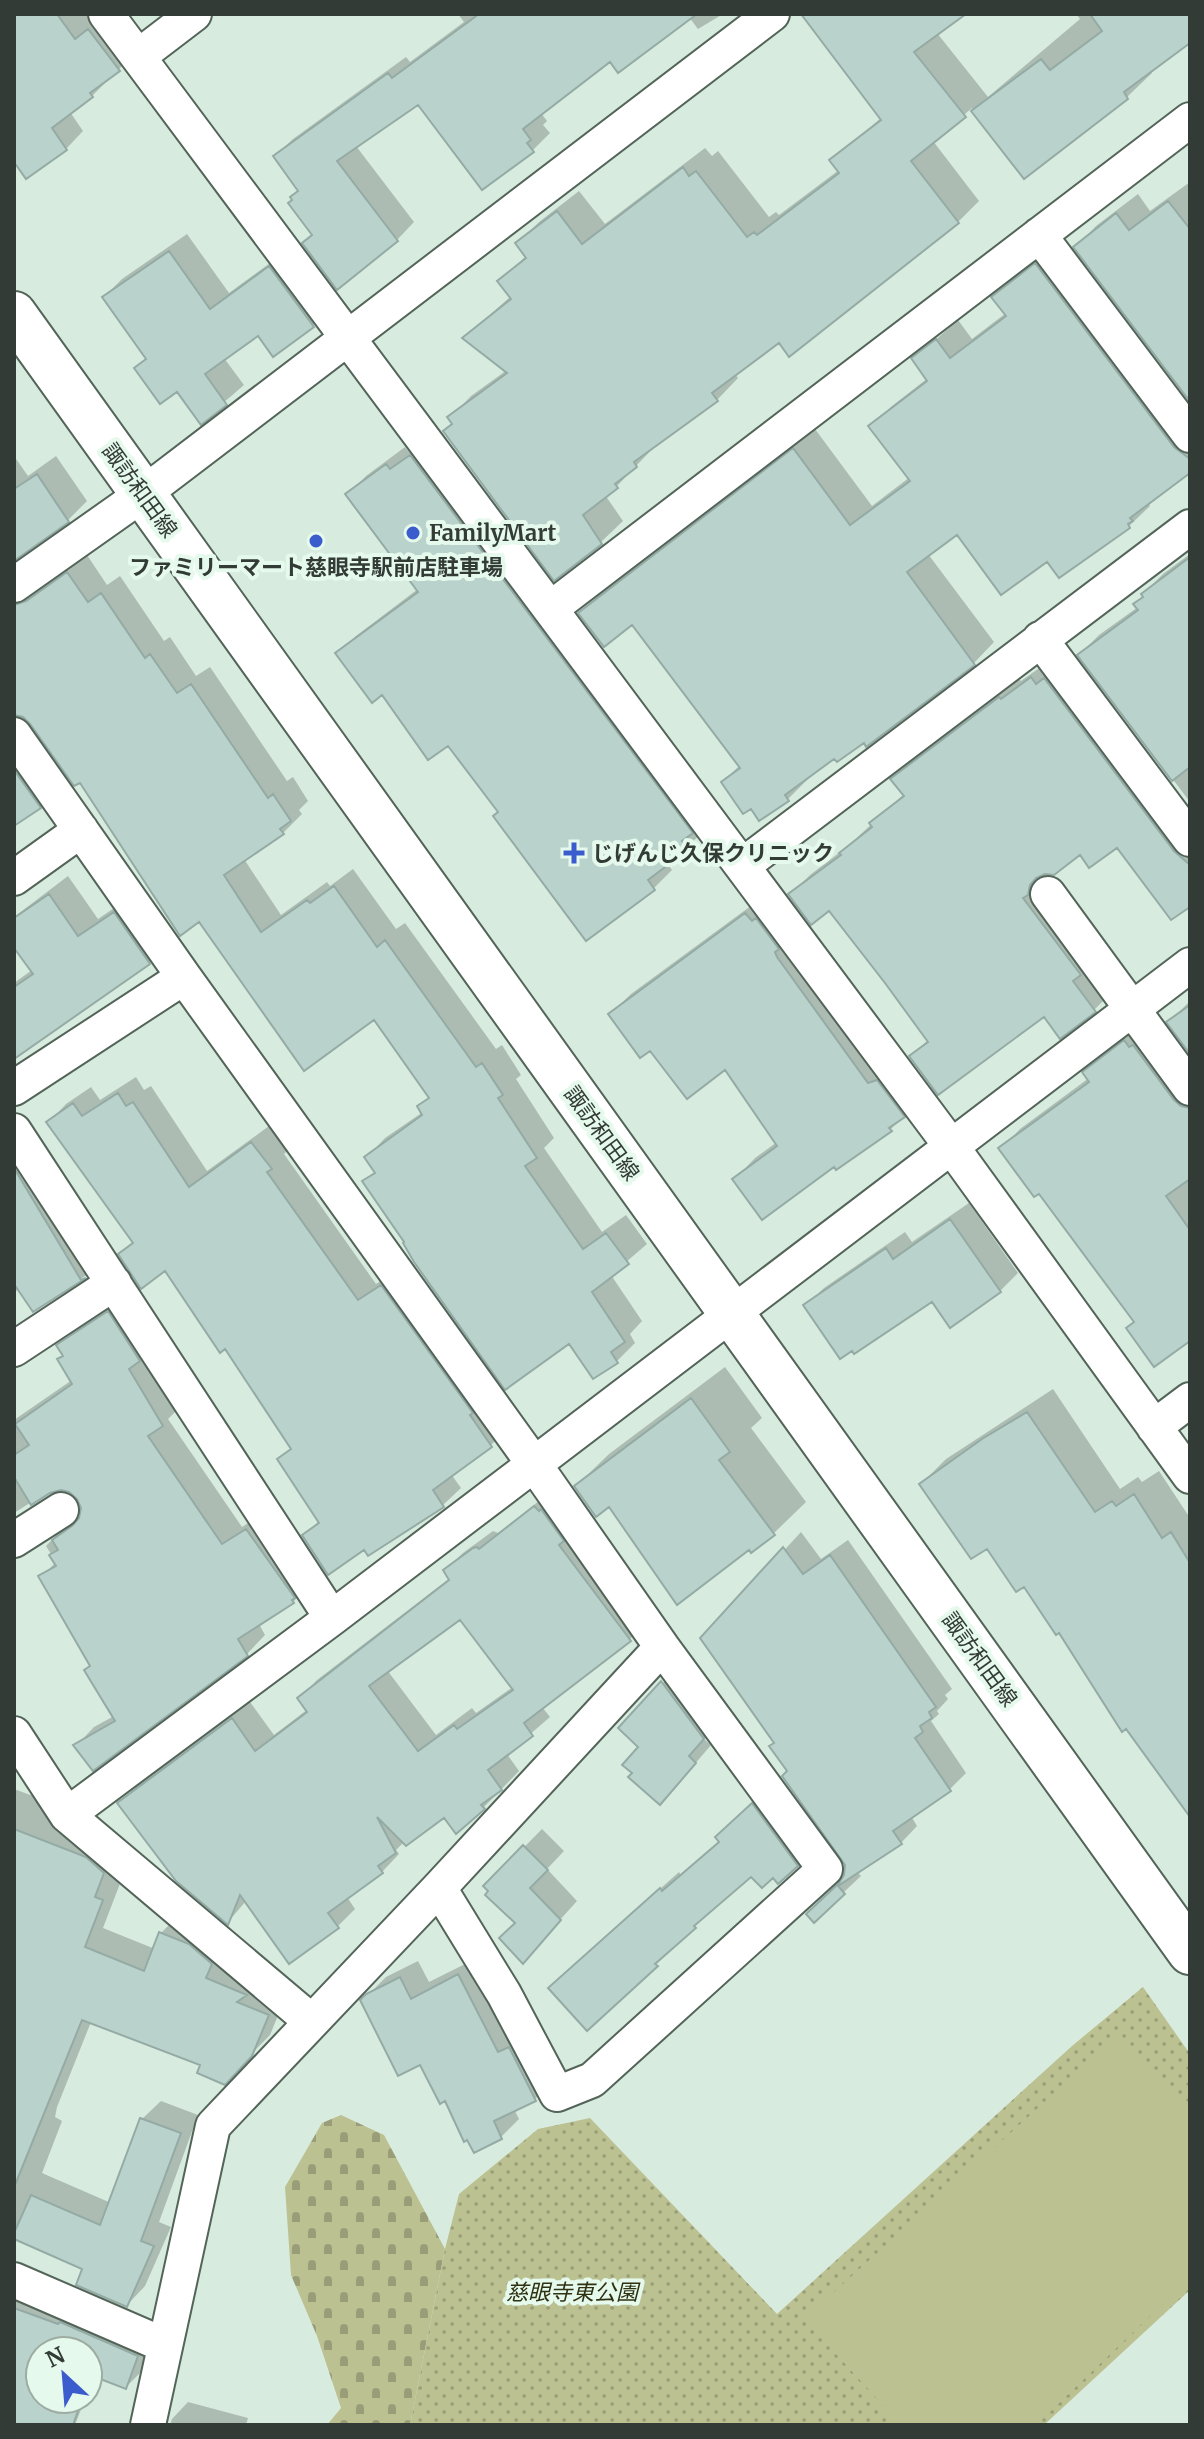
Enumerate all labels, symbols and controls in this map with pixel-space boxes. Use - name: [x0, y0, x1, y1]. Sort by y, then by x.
- street label: 諏訪和田線: [96, 437, 184, 543]
- place label: FamilyMart: [429, 519, 557, 547]
- marker: FamilyMart: [404, 524, 422, 542]
- marker: ファミリーマート慈眼寺駅前店駐車場: [307, 532, 325, 550]
- place label: ファミリーマート慈眼寺駅前店駐車場: [129, 553, 503, 581]
- place label: じげんじ久保クリニック: [592, 839, 834, 867]
- marker: じげんじ久保クリニック: [563, 842, 585, 864]
- street label: 諏訪和田線: [558, 1080, 646, 1186]
- street label: 諏訪和田線: [936, 1606, 1024, 1712]
- park label: 慈眼寺東公園: [506, 2278, 641, 2306]
- north arrow: [24, 2335, 104, 2415]
- text: N: [41, 2340, 70, 2373]

